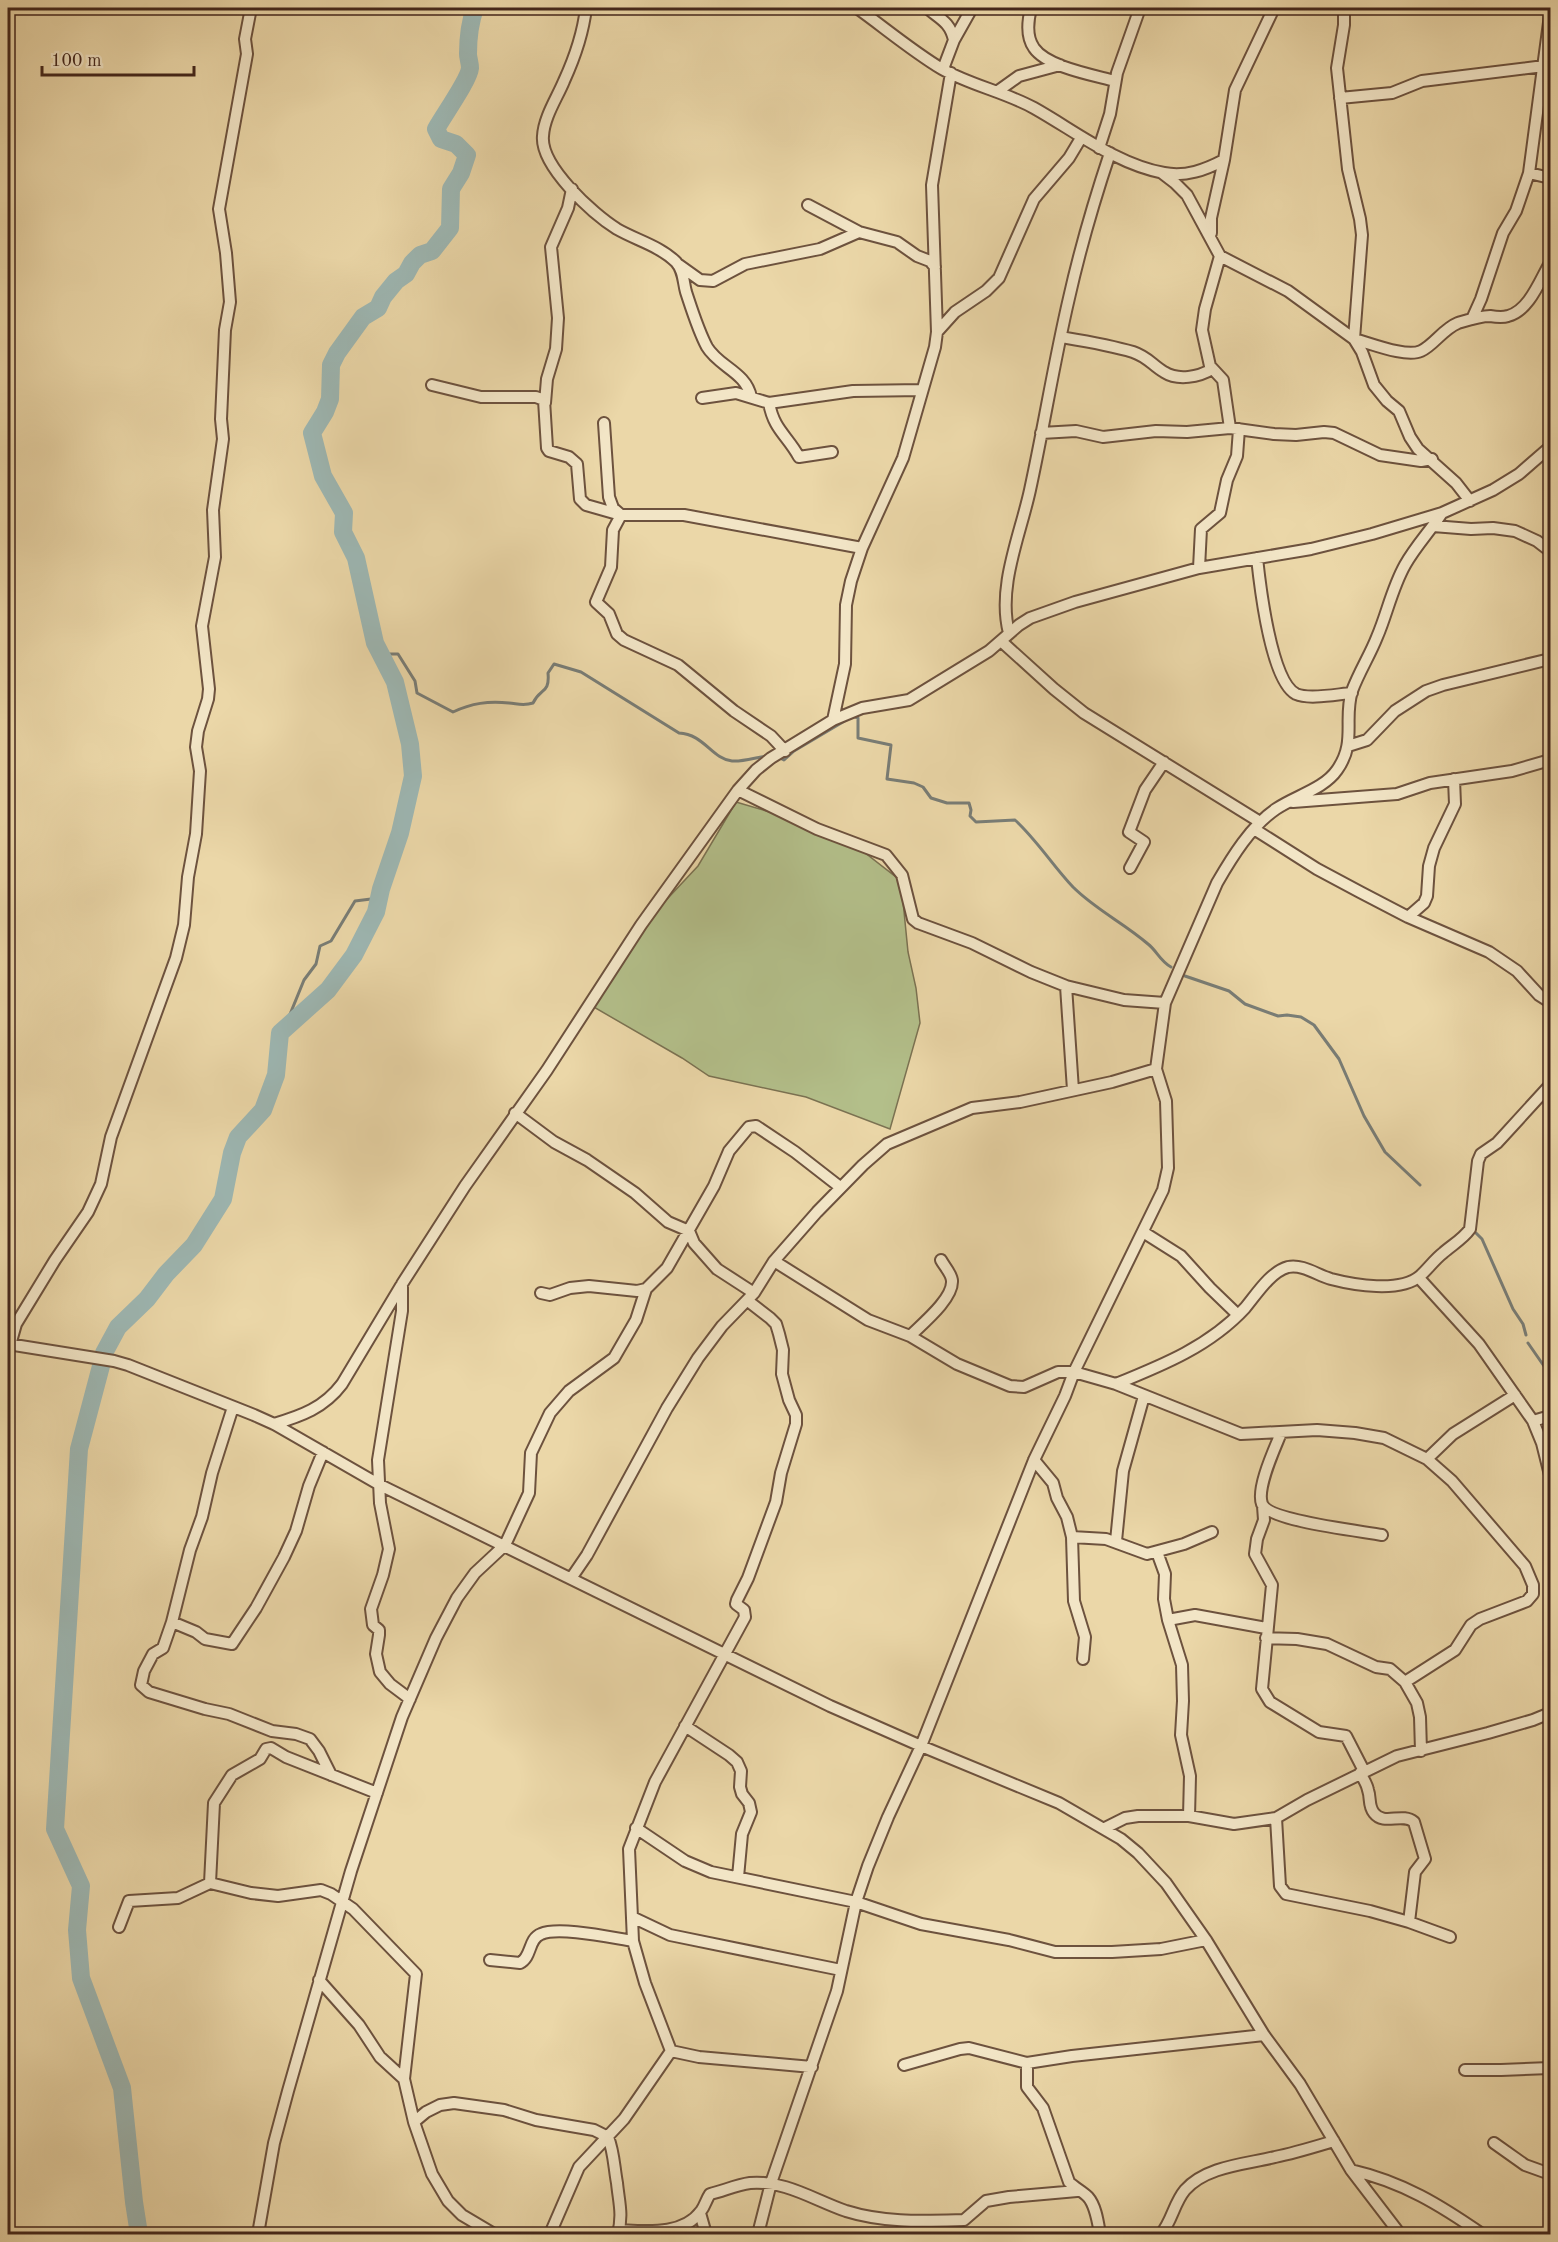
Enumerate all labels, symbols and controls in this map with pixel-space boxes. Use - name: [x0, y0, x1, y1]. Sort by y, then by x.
- scale bar: [42, 39, 194, 77]
- text: 100 m: [51, 52, 102, 70]

